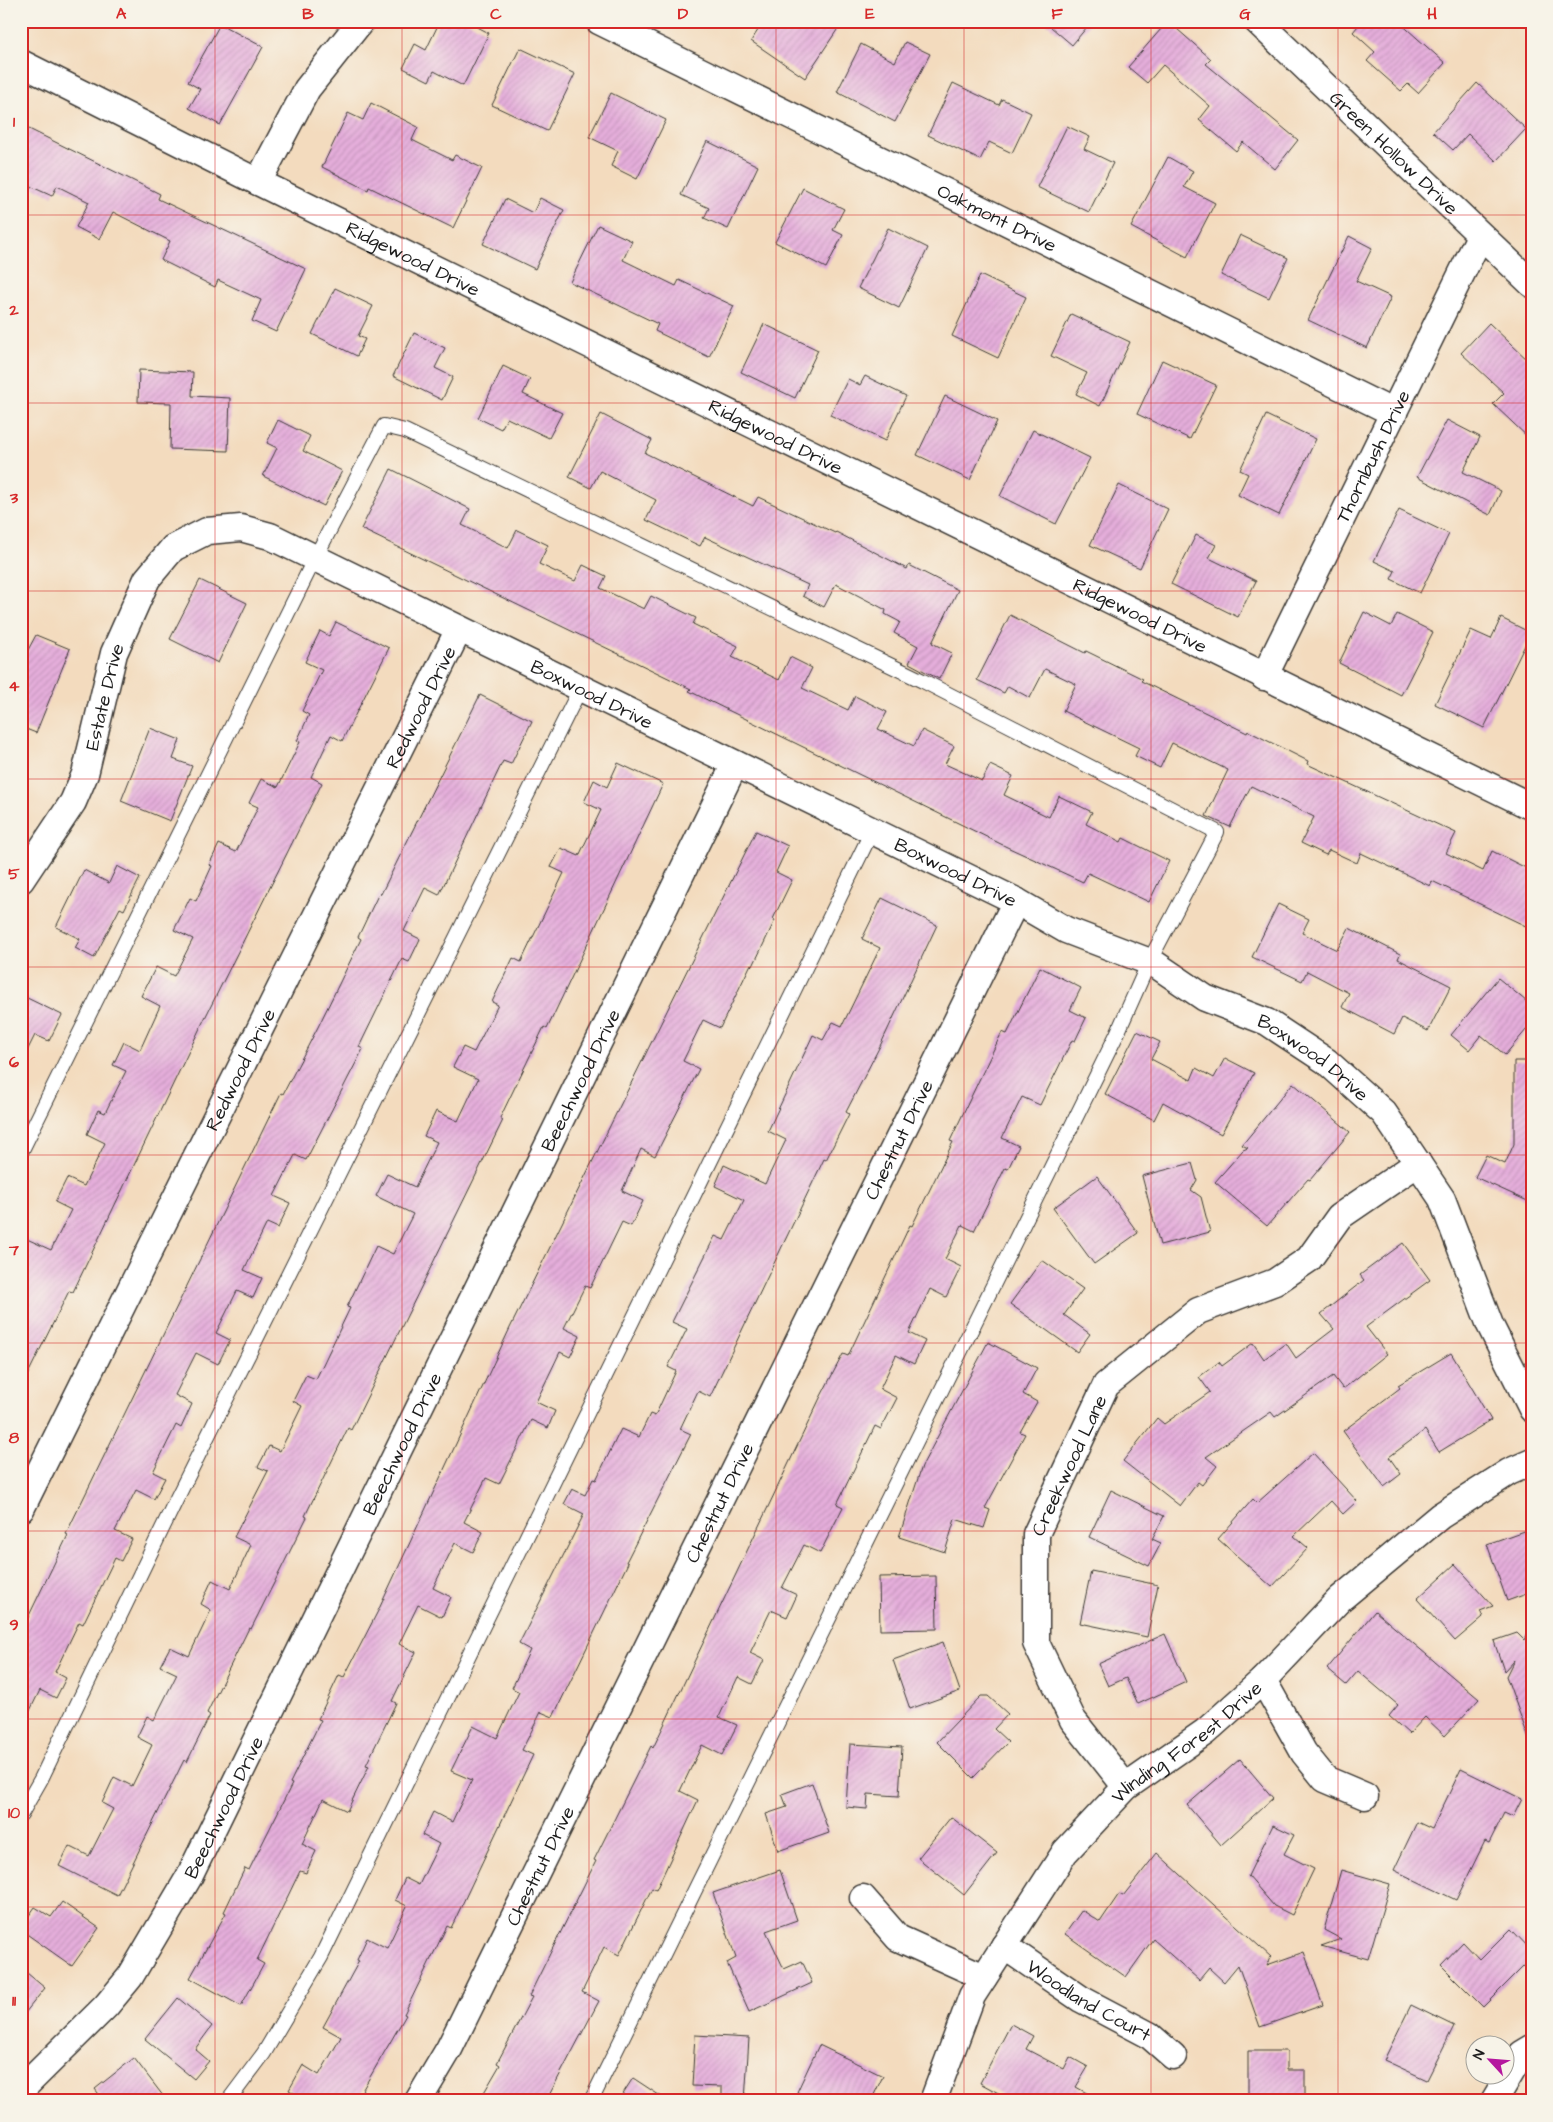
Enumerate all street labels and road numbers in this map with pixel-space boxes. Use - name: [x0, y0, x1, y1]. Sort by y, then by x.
- street label: Green Hollow Drive: [1323, 85, 1464, 222]
- street label: Oakmont Drive: [932, 178, 1061, 260]
- street label: Ridgewood Drive: [341, 215, 484, 304]
- street label: Thornbush Drive: [1330, 386, 1418, 528]
- street label: Ridgewood Drive: [704, 393, 847, 482]
- street label: Ridgewood Drive: [1068, 572, 1211, 661]
- street label: Estate Drive: [79, 639, 132, 753]
- street label: Redwood Drive: [380, 642, 463, 773]
- street label: Boxwood Drive: [526, 654, 657, 736]
- street label: Boxwood Drive: [890, 832, 1021, 914]
- street label: Redwood Drive: [199, 1004, 283, 1136]
- street label: Beechwood Drive: [535, 1005, 628, 1156]
- street label: Boxwood Drive: [1254, 1008, 1374, 1108]
- street label: Chestnut Drive: [859, 1076, 941, 1205]
- street label: Beechwood Drive: [357, 1369, 449, 1520]
- street label: Creekwood Lane: [1025, 1391, 1114, 1541]
- street label: Chestnut Drive: [679, 1439, 761, 1568]
- street label: Winding Forest Drive: [1106, 1675, 1268, 1810]
- street label: Beechwood Drive: [178, 1732, 271, 1884]
- street label: Chestnut Drive: [500, 1802, 582, 1931]
- street label: Woodland Court: [1021, 1954, 1156, 2049]

